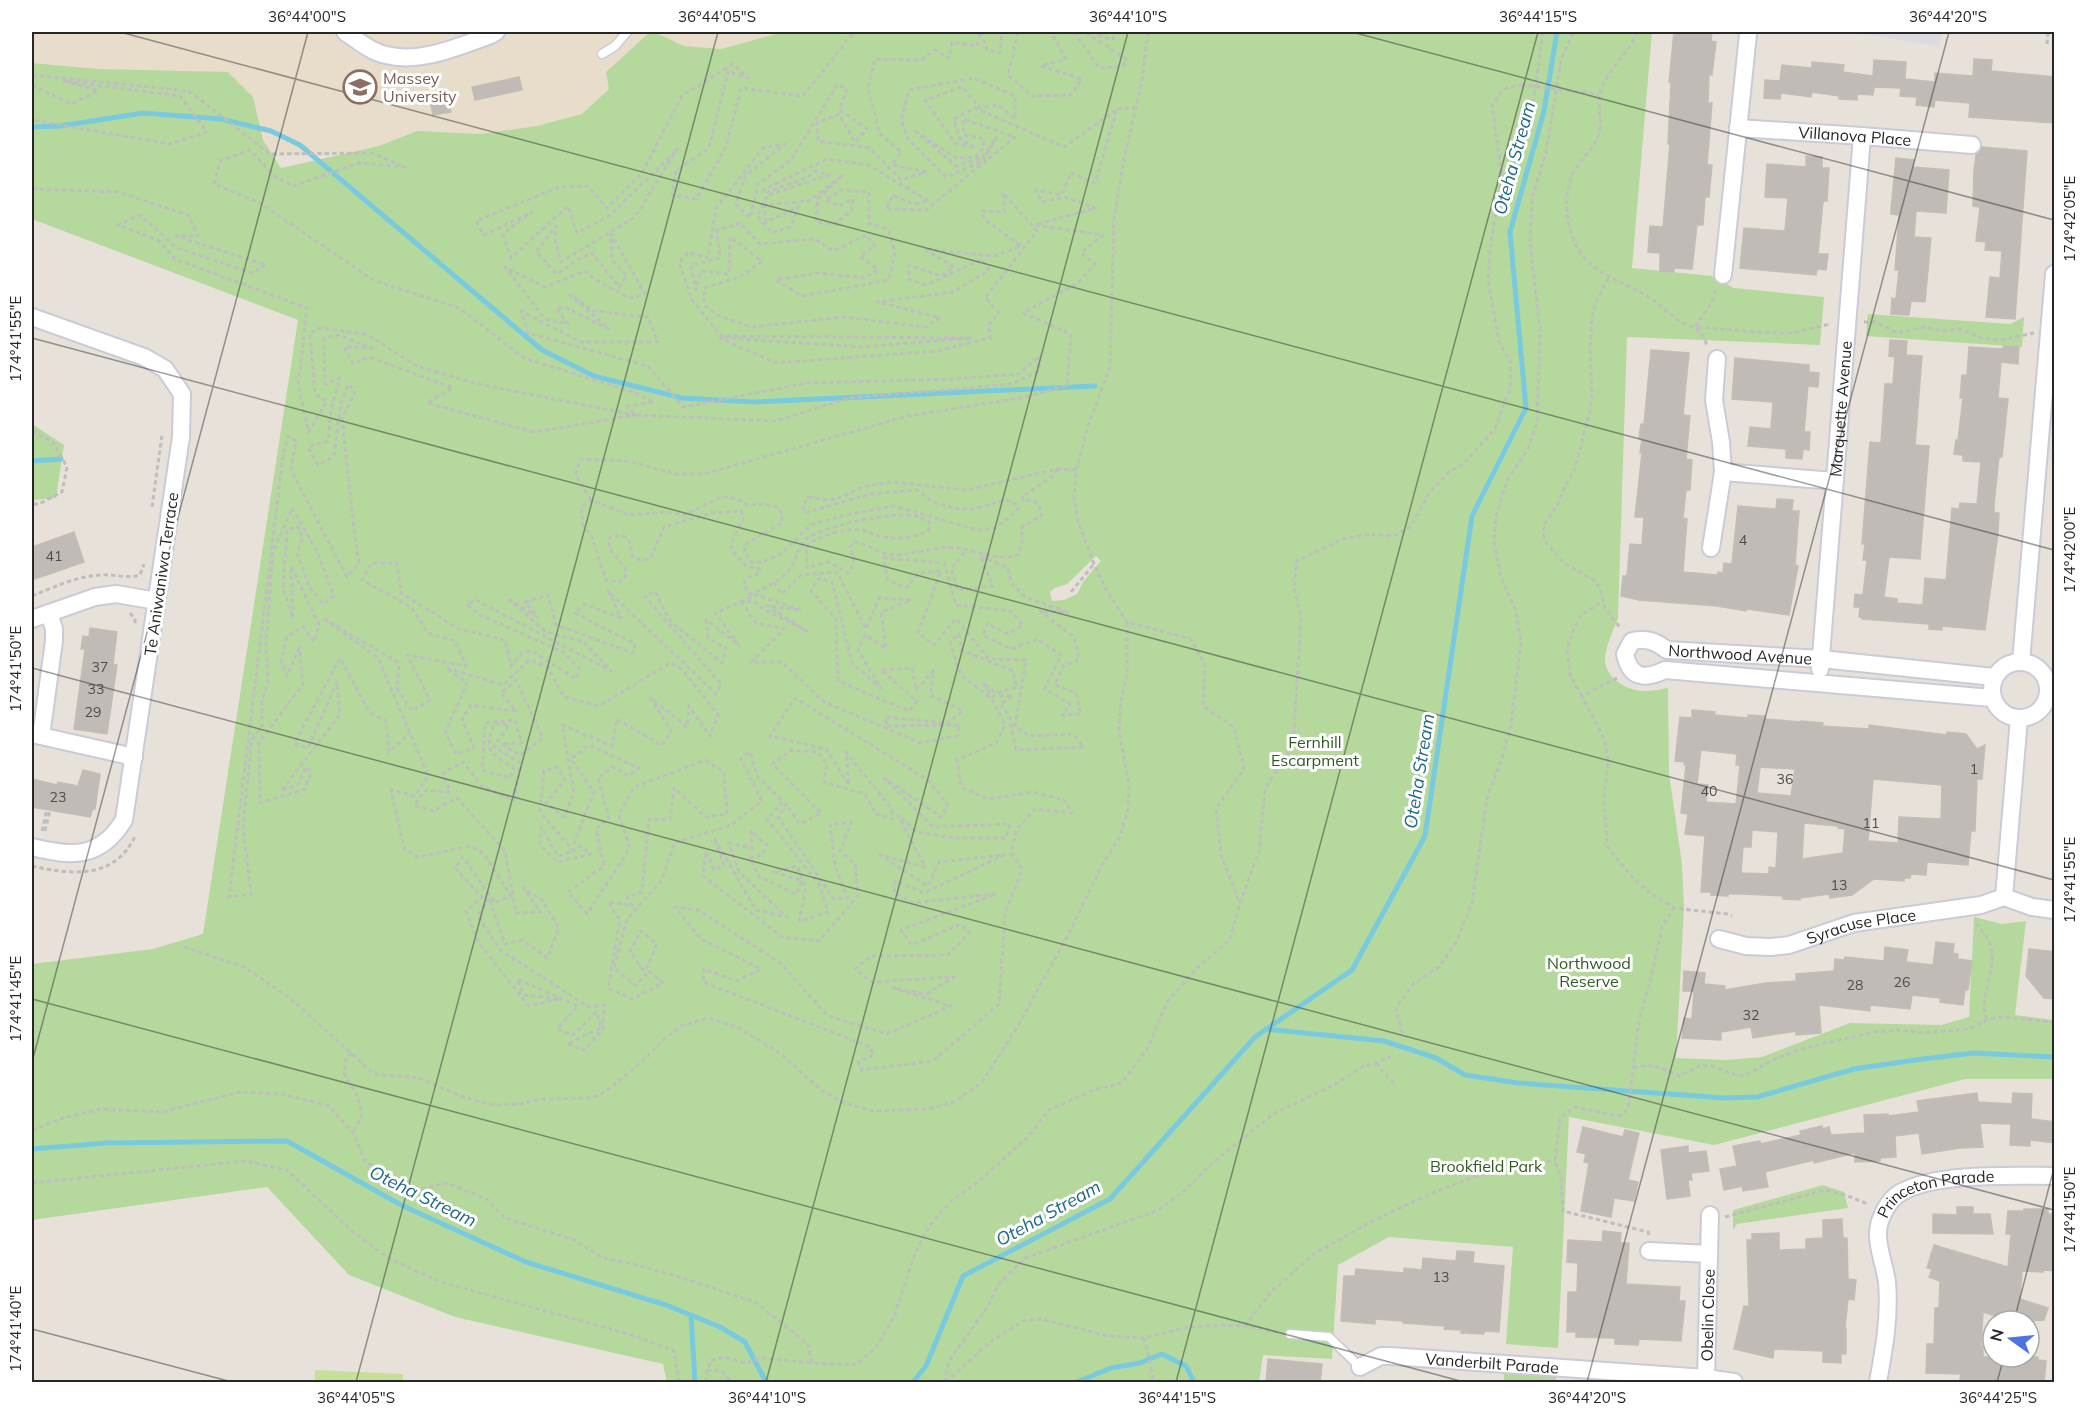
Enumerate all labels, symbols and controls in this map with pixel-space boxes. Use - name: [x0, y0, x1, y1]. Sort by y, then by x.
- text: 36°44'00"S: [268, 7, 346, 26]
- text: 36°44'05"S: [678, 7, 756, 26]
- text: 36°44'10"S: [1089, 7, 1167, 26]
- text: 36°44'15"S: [1499, 7, 1577, 26]
- text: 36°44'20"S: [1909, 7, 1987, 26]
- place label: Massey University: [383, 68, 457, 106]
- school or university icon: Massey University: [342, 69, 378, 105]
- water label: Oteha Stream: [1488, 99, 1540, 217]
- street label: Villanova Place: [1798, 122, 1912, 150]
- text: 174°42'05"E: [2060, 176, 2079, 262]
- text: 174°41'55"E: [6, 296, 25, 382]
- street label: Marquette Avenue: [1825, 340, 1856, 477]
- street label: Te Aniwaniwa Terrace: [140, 491, 182, 657]
- text: 174°42'00"E: [2060, 507, 2079, 593]
- house number: 4: [1739, 531, 1748, 549]
- house number: 41: [46, 547, 62, 565]
- text: 174°41'50"E: [6, 626, 25, 712]
- street label: Northwood Avenue: [1668, 640, 1813, 668]
- house number: 37: [92, 658, 108, 676]
- house number: 33: [88, 680, 104, 698]
- house number: 29: [85, 703, 101, 721]
- water label: Oteha Stream: [1399, 712, 1439, 830]
- park label: Fernhill Escarpment: [1271, 732, 1359, 770]
- house number: 1: [1970, 760, 1978, 778]
- house number: 36: [1777, 770, 1793, 788]
- house number: 40: [1701, 782, 1717, 800]
- house number: 23: [50, 788, 66, 806]
- house number: 11: [1863, 814, 1879, 832]
- text: 174°41'55"E: [2060, 837, 2079, 923]
- house number: 13: [1831, 876, 1847, 894]
- street label: Syracuse Place: [1804, 904, 1917, 948]
- park label: Northwood Reserve: [1547, 953, 1631, 991]
- text: 174°41'45"E: [6, 956, 25, 1042]
- house number: 26: [1894, 973, 1910, 991]
- house number: 28: [1847, 976, 1863, 994]
- house number: 32: [1743, 1006, 1759, 1024]
- park label: Brookfield Park: [1430, 1156, 1543, 1176]
- water label: Oteha Stream: [366, 1160, 480, 1232]
- street label: Princeton Parade: [1872, 1166, 1995, 1221]
- text: 174°41'50"E: [2060, 1167, 2079, 1253]
- water label: Oteha Stream: [992, 1175, 1104, 1251]
- house number: 13: [1433, 1268, 1449, 1286]
- street label: Obelin Close: [1696, 1269, 1719, 1361]
- text: 174°41'40"E: [6, 1286, 25, 1372]
- north arrow: [1981, 1309, 2041, 1369]
- text: N: [1985, 1327, 2008, 1344]
- street label: Vanderbilt Parade: [1425, 1348, 1559, 1378]
- text: 36°44'05"S: [317, 1388, 395, 1407]
- text: 36°44'10"S: [728, 1388, 806, 1407]
- text: 36°44'15"S: [1138, 1388, 1216, 1407]
- text: 36°44'20"S: [1548, 1388, 1626, 1407]
- text: 36°44'25"S: [1959, 1388, 2037, 1407]

